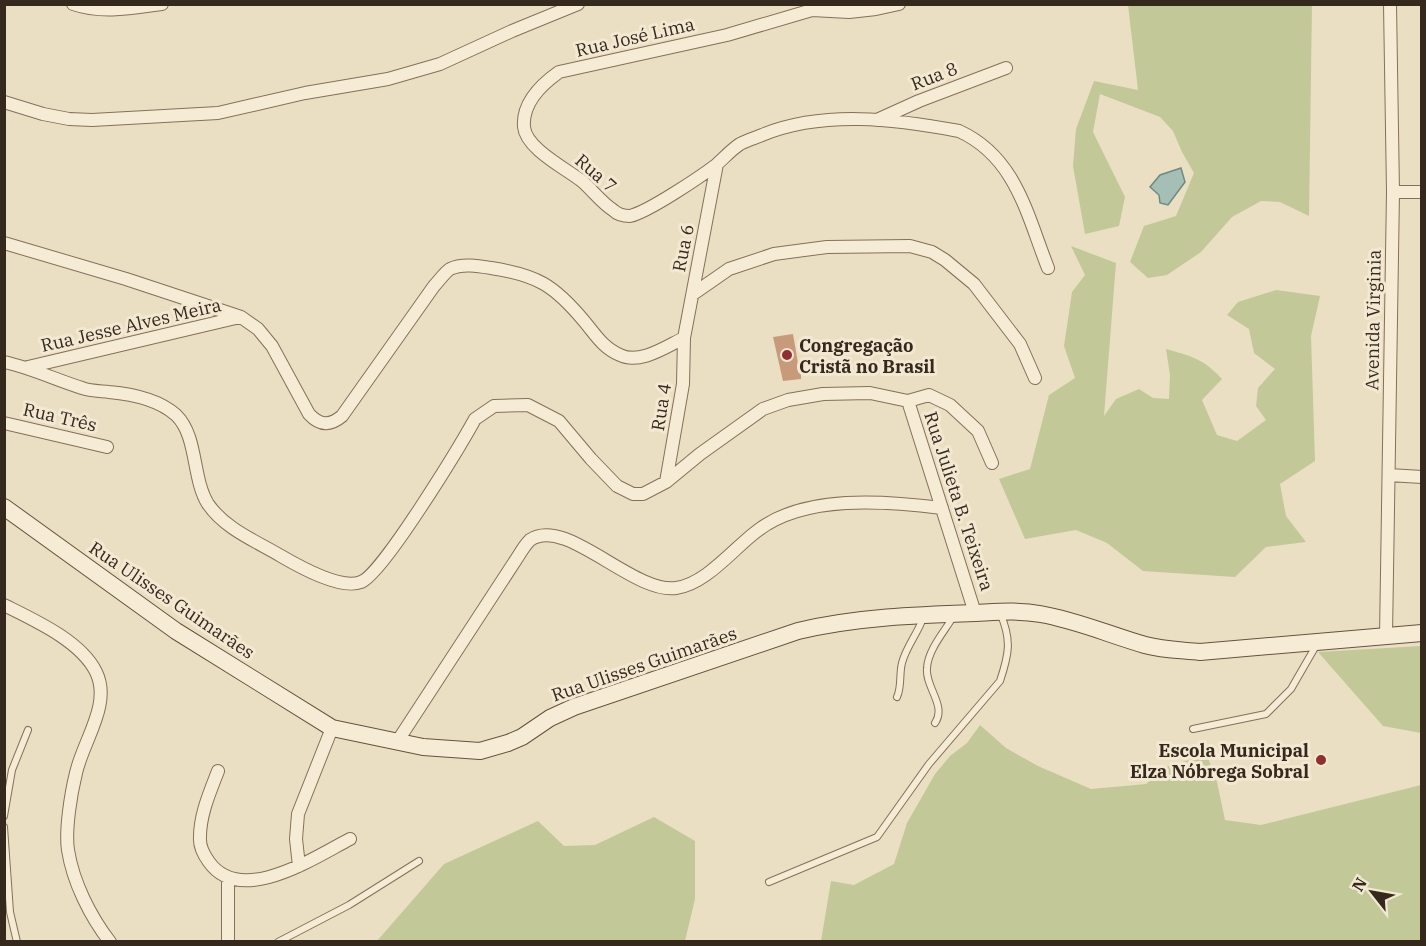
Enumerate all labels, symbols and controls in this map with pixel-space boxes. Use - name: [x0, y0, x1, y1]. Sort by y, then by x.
- street label: Rua José Lima: [573, 12, 697, 62]
- street label: Rua 8: [907, 57, 961, 95]
- street label: Rua 7: [570, 149, 622, 197]
- street label: Rua 6: [667, 222, 699, 274]
- street label: Avenida Virginia: [1360, 249, 1386, 391]
- street label: Rua Jesse Alves Meira: [38, 293, 224, 357]
- place label: Congregação Cristã no Brasil: [799, 334, 935, 378]
- marker: Congregação Cristã no Brasil: [780, 348, 794, 362]
- street label: Rua 4: [646, 382, 676, 432]
- street label: Rua Três: [21, 397, 99, 437]
- street label: Rua Julieta B. Teixeira: [919, 408, 999, 594]
- street label: Rua Ulisses Guimarães: [85, 536, 259, 664]
- street label: Rua Ulisses Guimarães: [548, 621, 740, 707]
- place label: Escola Municipal Elza Nóbrega Sobral: [1130, 739, 1309, 783]
- marker: Escola Municipal Elza Nóbrega Sobral: [1314, 753, 1328, 767]
- north arrow: [1342, 862, 1402, 922]
- text: N: [1347, 874, 1371, 895]

